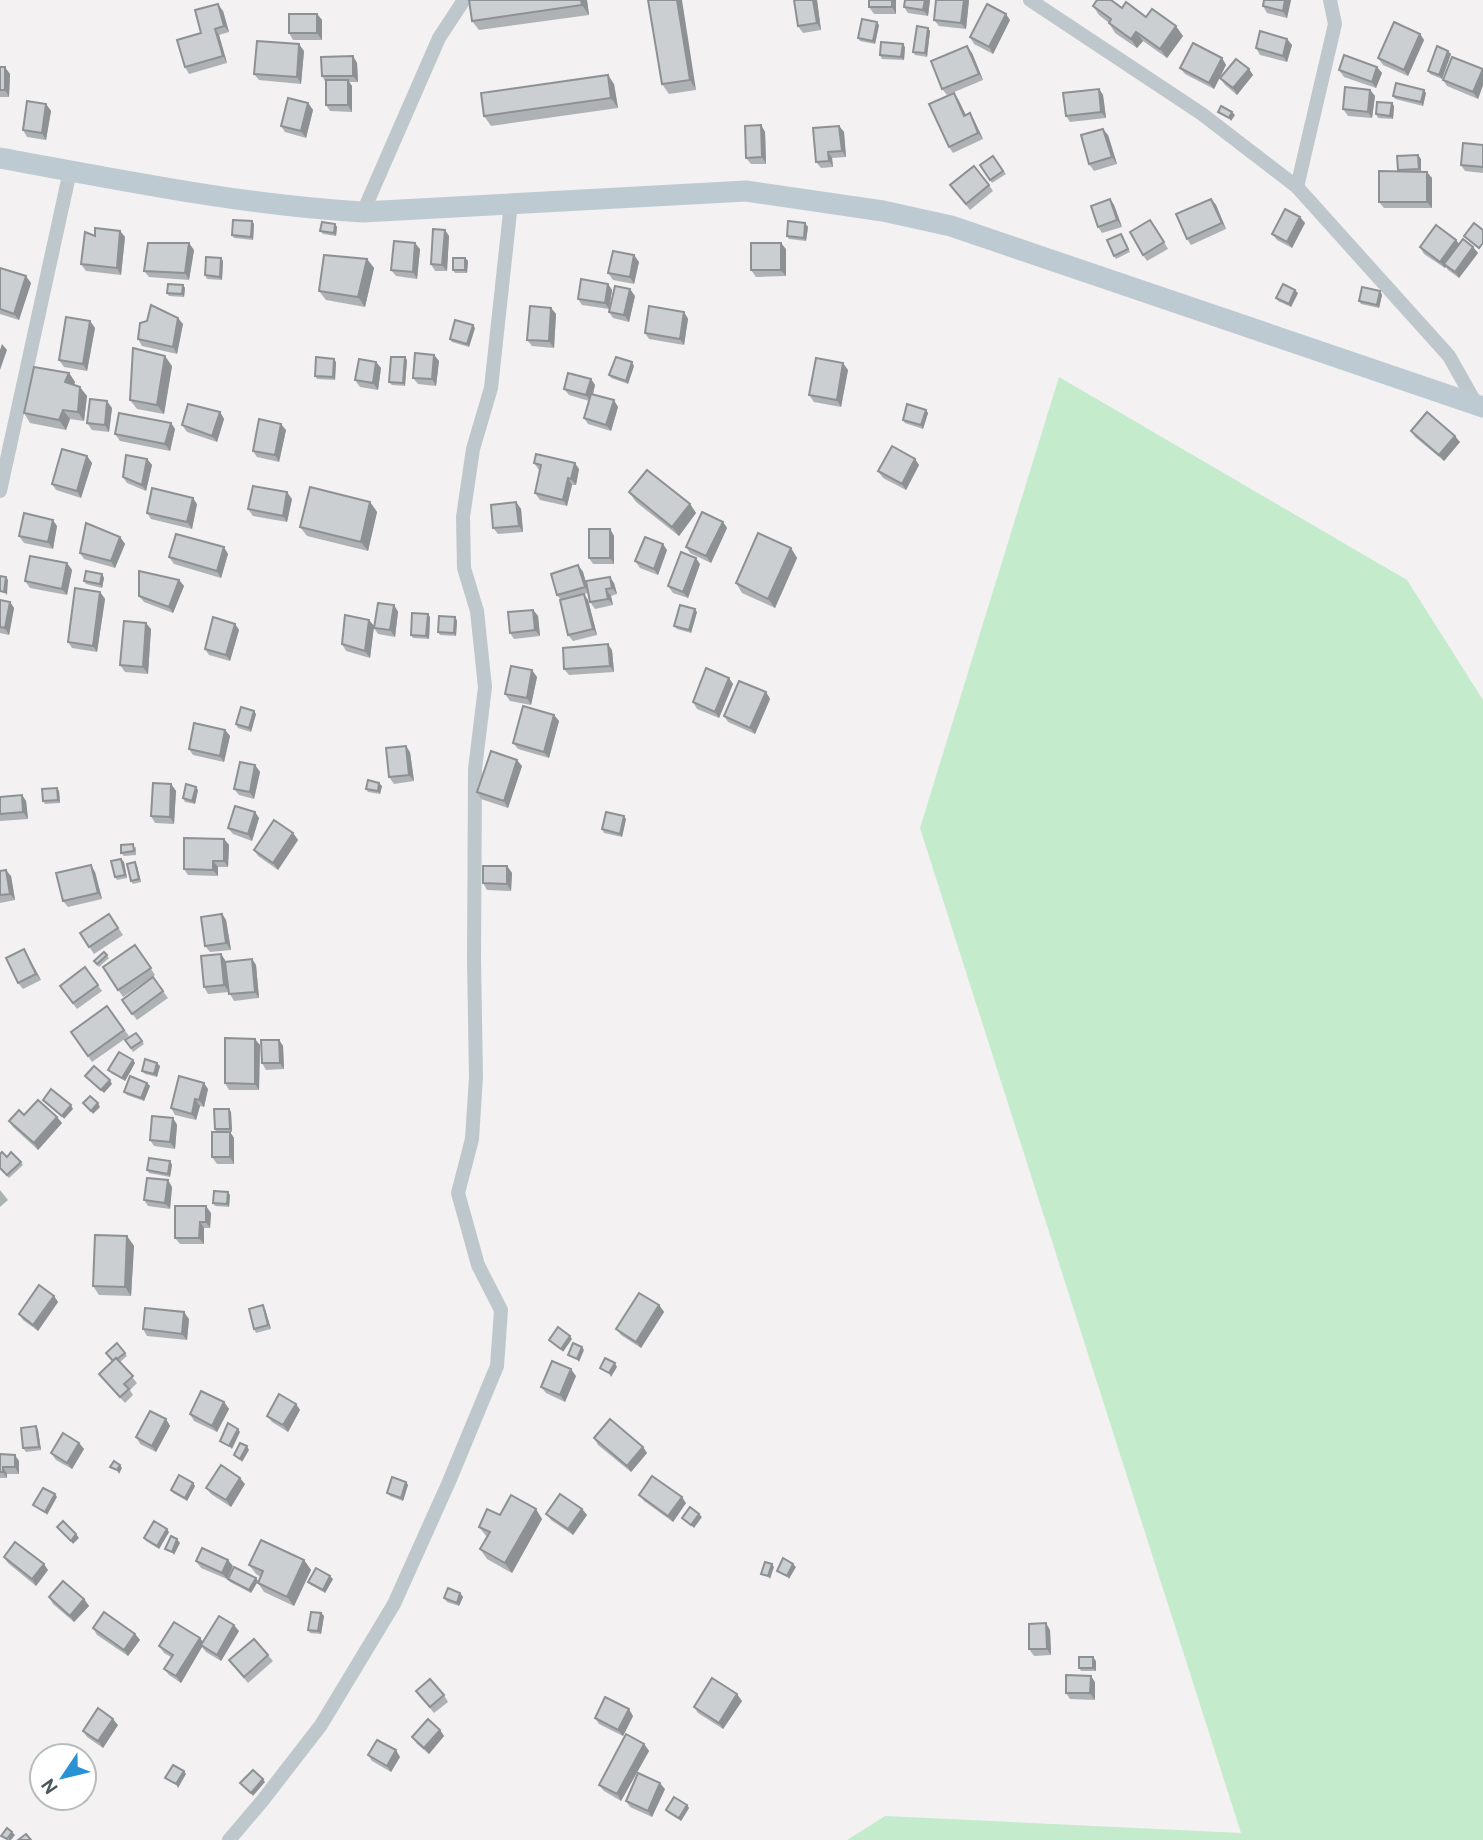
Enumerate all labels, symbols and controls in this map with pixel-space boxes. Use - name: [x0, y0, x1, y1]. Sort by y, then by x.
- north arrow: [28, 1742, 98, 1812]
- text: N: [37, 1773, 64, 1798]

